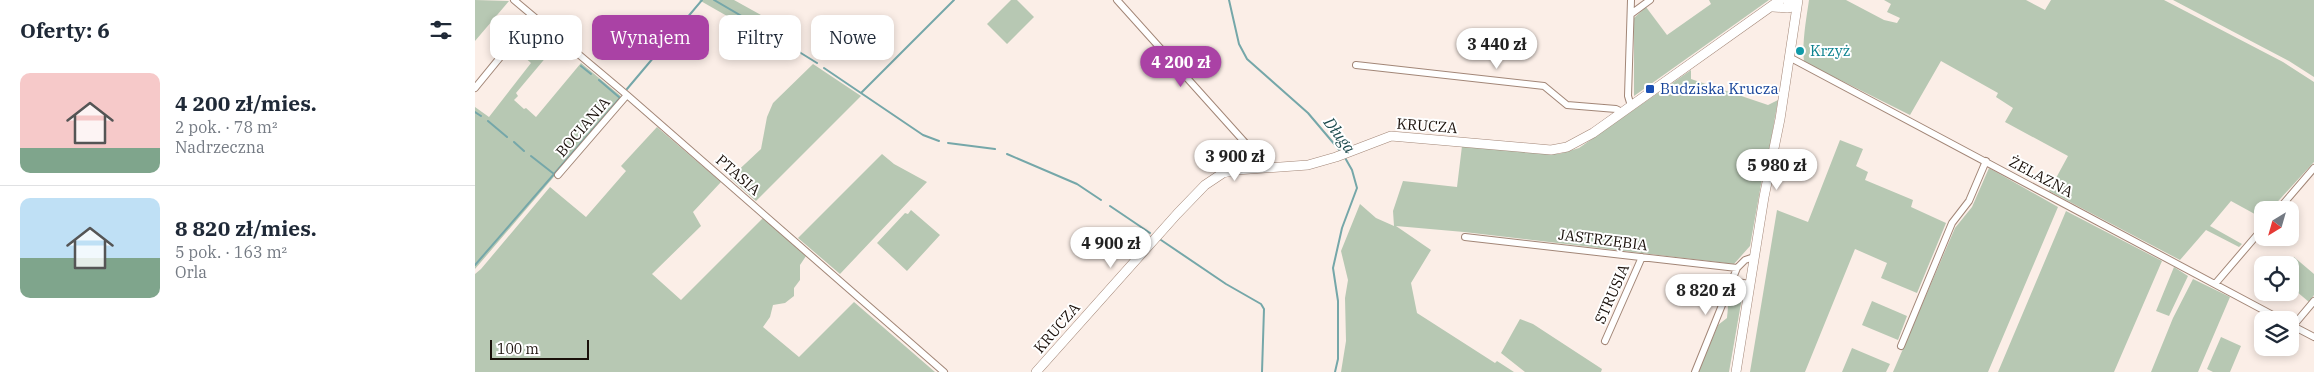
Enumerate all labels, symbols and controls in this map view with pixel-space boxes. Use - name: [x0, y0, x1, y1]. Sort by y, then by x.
- chip: Kupno: [490, 15, 582, 60]
- chip: Wynajem: [592, 15, 709, 60]
- chip: Filtry: [719, 15, 801, 60]
- chip: Nowe: [811, 15, 894, 60]
- text: Oferty: 6: [20, 16, 110, 44]
- icon: filters: [427, 16, 455, 44]
- pin: 3 440 zł: [1445, 28, 1549, 70]
- text: 3 440 zł: [1467, 34, 1527, 54]
- place label: Krzyż: [1810, 41, 1850, 60]
- marker: Krzyż: [1794, 45, 1806, 57]
- pin: 4 200 zł: [1129, 46, 1233, 88]
- text: 4 200 zł: [1151, 52, 1211, 72]
- place label: Budziska Krucza: [1660, 79, 1779, 98]
- marker: Budziska Krucza: [1644, 83, 1656, 95]
- text: 4 200 zł/mies.: [175, 89, 317, 117]
- street label: BOCIANIA: [551, 92, 614, 161]
- icon: home: [60, 93, 120, 153]
- water label: Długa: [1319, 112, 1360, 157]
- street label: KRUCZA: [1396, 114, 1459, 137]
- text: 2 pok. · 78 m²: [175, 117, 278, 137]
- text: Nadrzeczna: [175, 137, 265, 157]
- pin: 3 900 zł: [1183, 140, 1287, 182]
- text: 3 900 zł: [1205, 146, 1265, 166]
- pin: 5 980 zł: [1725, 148, 1829, 191]
- street label: PTASIA: [712, 150, 765, 200]
- street label: ŻELAZNA: [2006, 152, 2077, 202]
- text: 5 980 zł: [1747, 155, 1807, 175]
- north arrow: [2254, 201, 2299, 246]
- map controls: [2254, 201, 2299, 356]
- text: 8 820 zł/mies.: [175, 214, 317, 242]
- icon: home: [60, 218, 120, 278]
- street label: JASTRZĘBIA: [1557, 225, 1650, 255]
- pin: 4 900 zł: [1059, 226, 1163, 269]
- text: 4 900 zł: [1081, 233, 1141, 253]
- text: 5 pok. · 163 m²: [175, 242, 287, 262]
- button: locate: [2254, 256, 2299, 301]
- street label: STRUSIA: [1590, 260, 1633, 327]
- text: Orla: [175, 262, 207, 282]
- pin: 8 820 zł: [1654, 274, 1758, 316]
- text: 8 820 zł: [1676, 280, 1736, 300]
- street label: KRUCZA: [1029, 298, 1084, 357]
- button: layers: [2254, 311, 2299, 356]
- scale bar: [490, 337, 589, 360]
- text: 100 m: [497, 340, 539, 358]

